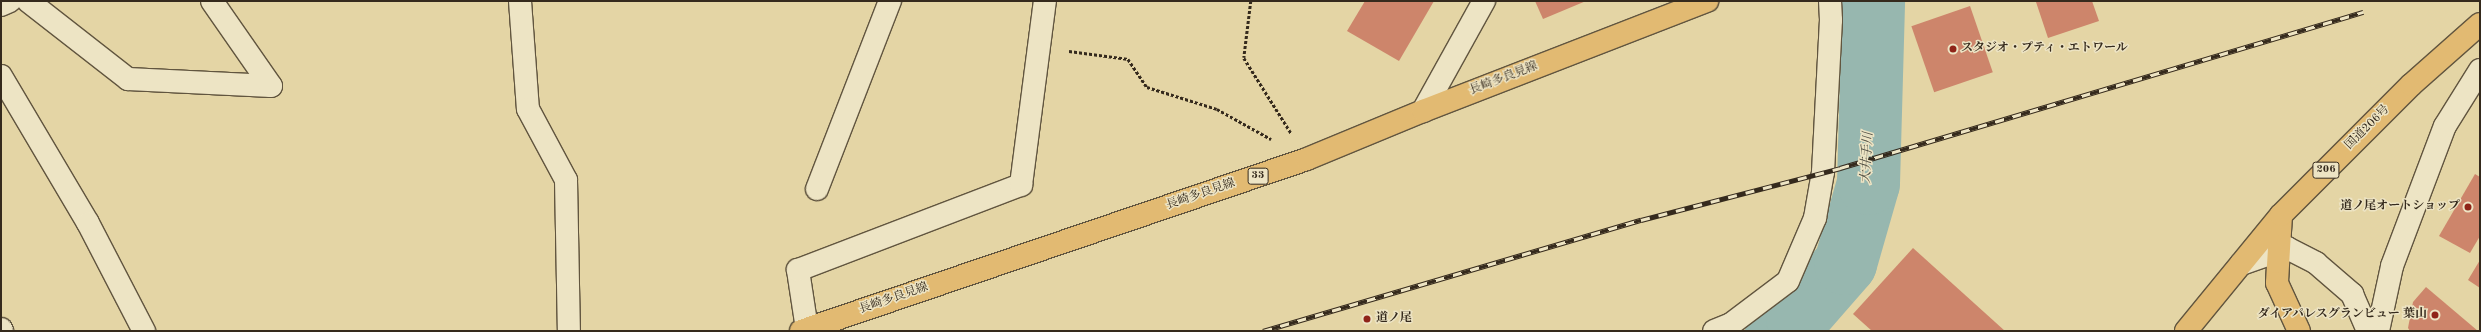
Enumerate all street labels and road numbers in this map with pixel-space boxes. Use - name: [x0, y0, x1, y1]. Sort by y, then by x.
- street label: 長崎多良見線: [1468, 59, 1540, 99]
- street label: 国道206号: [2343, 103, 2393, 153]
- road number: 206: [2312, 161, 2340, 179]
- road number: 33: [1247, 167, 1269, 185]
- street label: 長崎多良見線: [1165, 176, 1237, 214]
- street label: 長崎多良見線: [858, 280, 930, 318]

